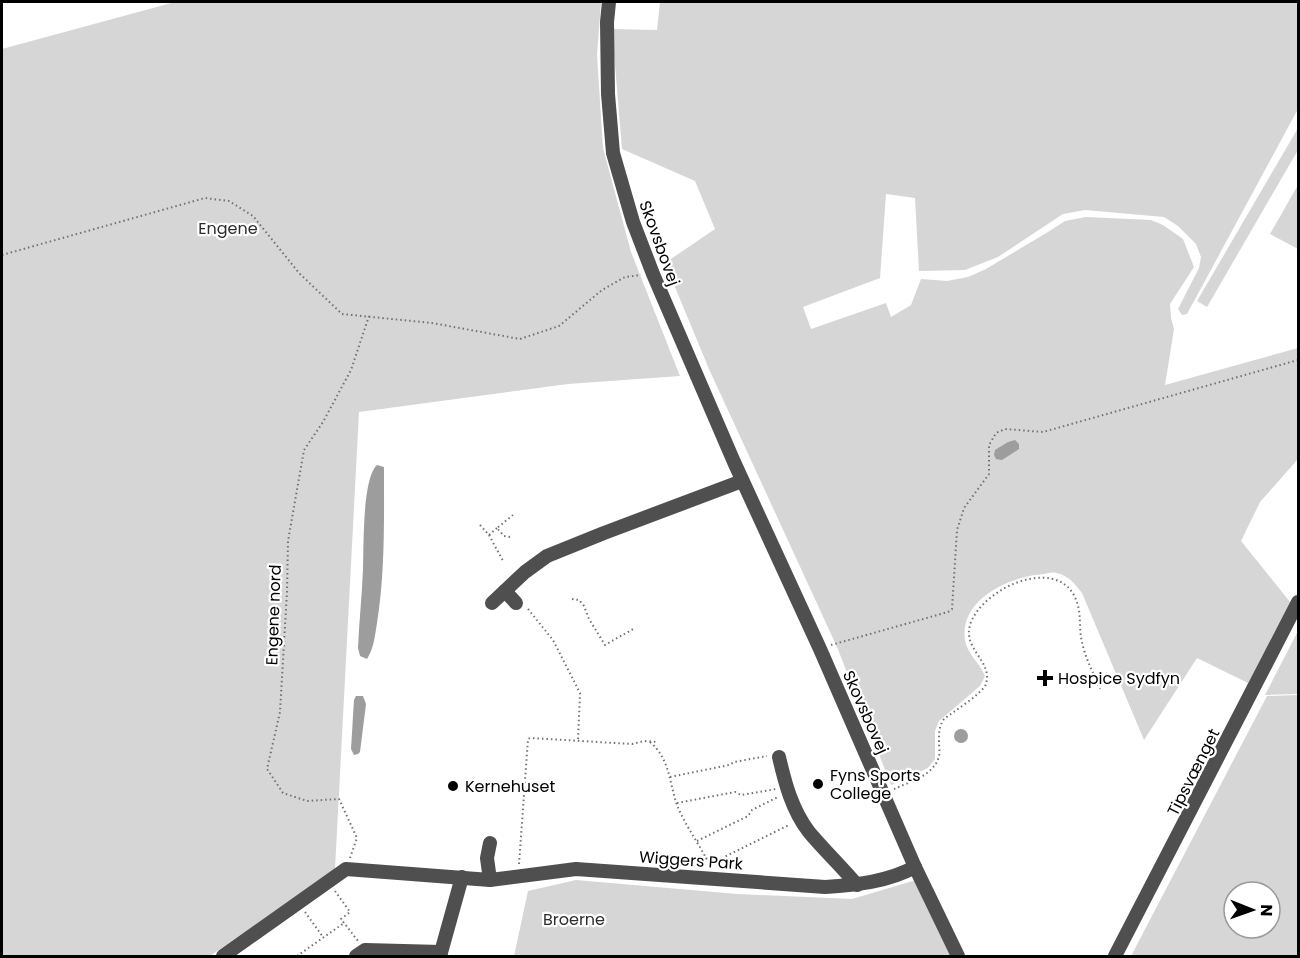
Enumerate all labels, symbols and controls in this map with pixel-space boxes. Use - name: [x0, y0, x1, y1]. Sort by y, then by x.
- street label: Skovsbovej: [633, 197, 686, 289]
- park label: Engene: [198, 217, 258, 240]
- street label: Engene nord: [260, 564, 287, 666]
- street label: Skovsbovej: [837, 667, 894, 758]
- place label: Hospice Sydfyn: [1058, 667, 1180, 690]
- marker: Hospice Sydfyn: [1036, 669, 1054, 687]
- street label: Tipsvænget: [1162, 724, 1225, 820]
- place label: Fyns Sports College: [830, 764, 921, 805]
- place label: Kernehuset: [465, 775, 555, 798]
- marker: Fyns Sports College: [811, 777, 825, 791]
- marker: Kernehuset: [446, 779, 460, 793]
- street label: Wiggers Park: [638, 845, 744, 876]
- north arrow: [1222, 880, 1282, 940]
- text: N: [1255, 904, 1278, 916]
- park label: Broerne: [543, 908, 605, 931]

